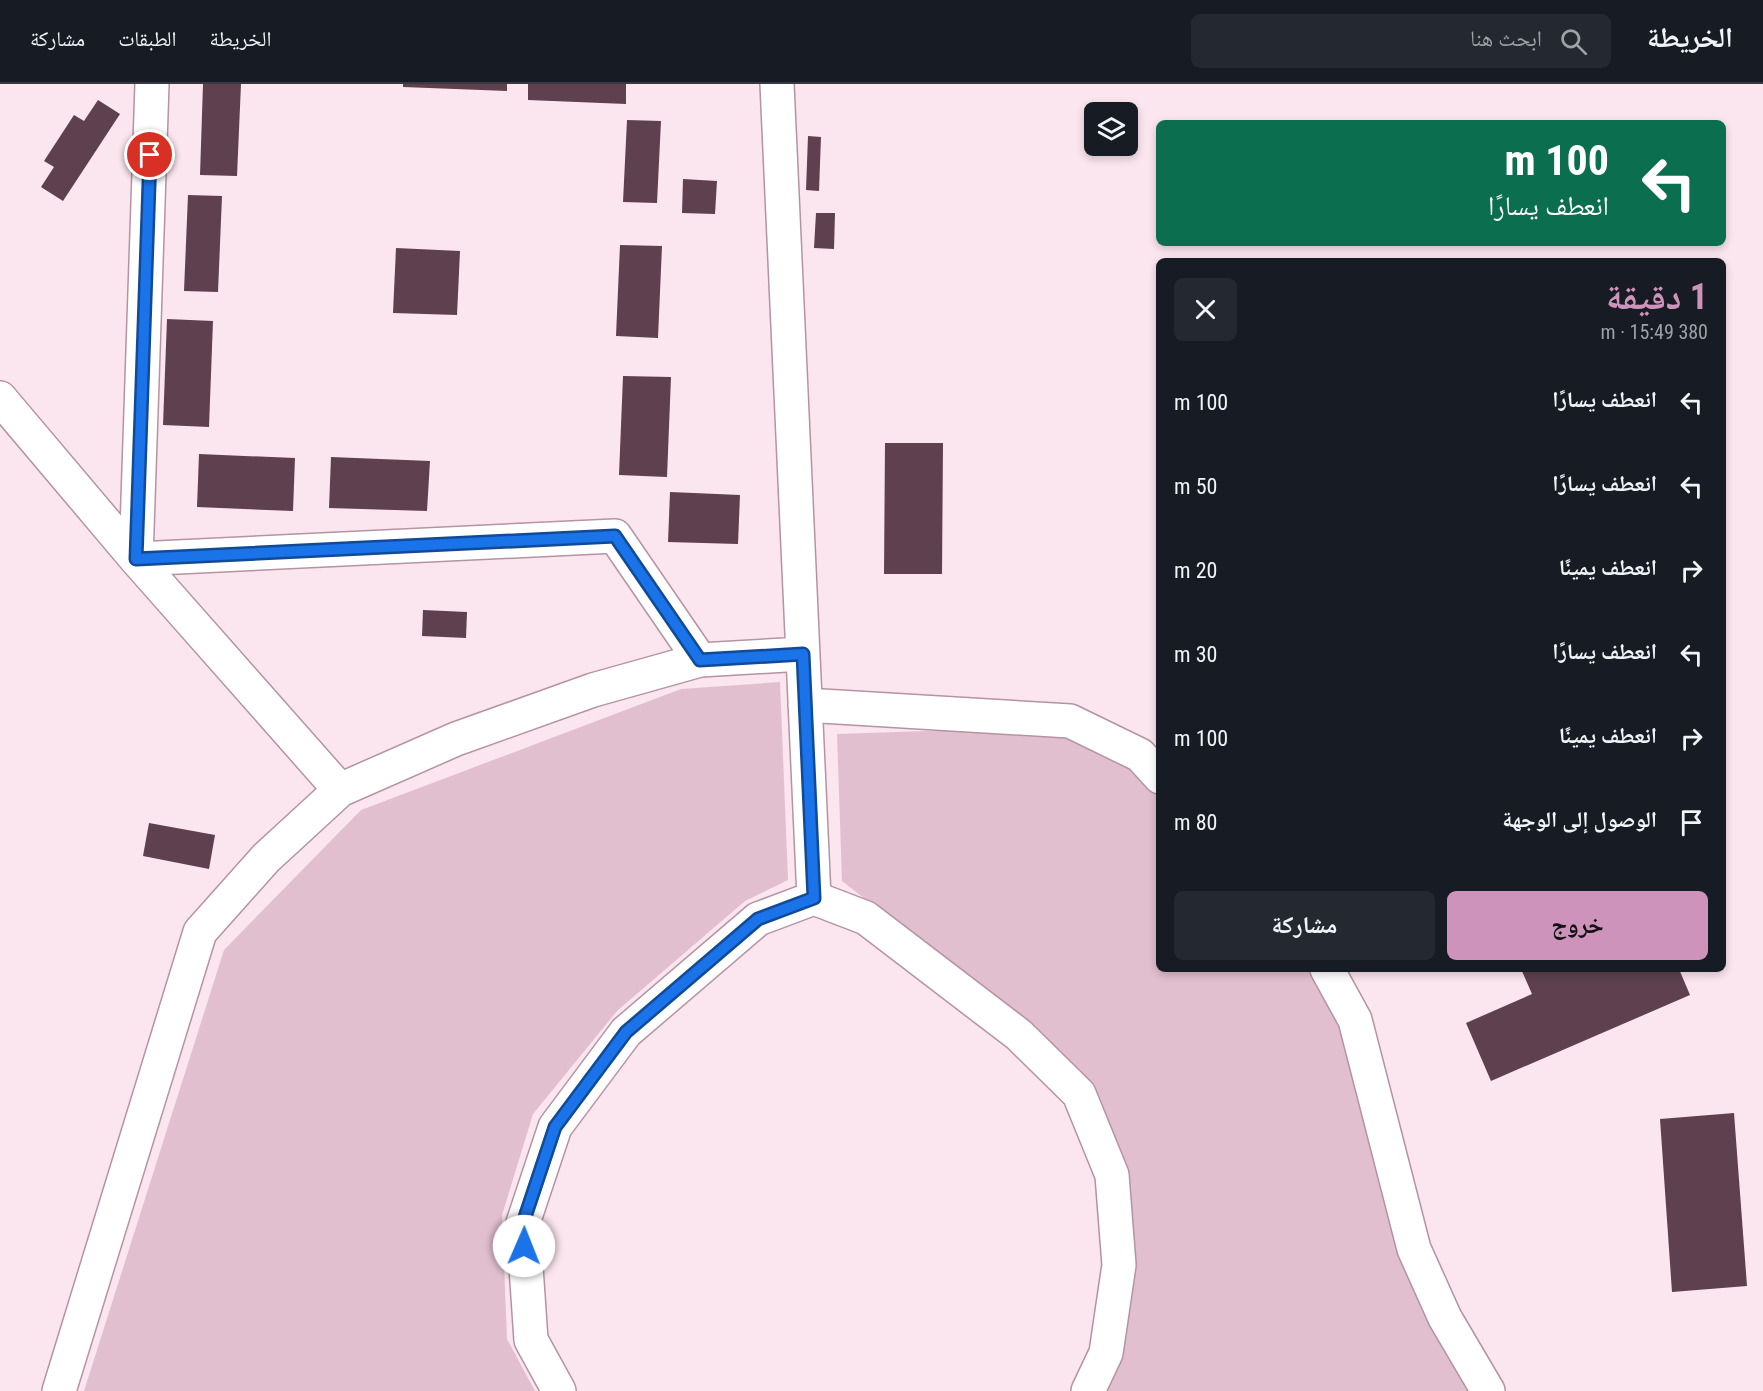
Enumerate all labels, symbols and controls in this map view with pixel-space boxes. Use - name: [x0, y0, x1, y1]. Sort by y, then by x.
- search box: [1191, 14, 1611, 68]
- text: الخريطة: [1647, 21, 1733, 54]
- icon: search: [1557, 25, 1590, 58]
- text: ابحث هنا: [1470, 26, 1542, 51]
- text: مشاركة: [30, 27, 85, 51]
- text: الطبقات: [118, 27, 177, 51]
- text: الخريطة: [210, 27, 271, 51]
- map controls: [1084, 102, 1138, 156]
- button: layers: [1084, 102, 1138, 156]
- pin: [124, 129, 175, 180]
- text: 100 m: [1504, 136, 1609, 185]
- icon: arrive: [133, 138, 166, 171]
- icon: left: [1630, 144, 1708, 222]
- text: انعطف يسارًا: [1488, 190, 1609, 222]
- text: 1 دقيقة: [1606, 276, 1708, 318]
- button: close: [1174, 278, 1237, 341]
- text: 380 m · 15:49: [1601, 320, 1708, 344]
- icon: left: [1675, 386, 1708, 419]
- text: انعطف يسارًا: [1552, 387, 1657, 412]
- text: 100 m: [1174, 390, 1228, 415]
- icon: left: [1675, 470, 1708, 503]
- text: انعطف يسارًا: [1552, 471, 1657, 496]
- text: 50 m: [1174, 474, 1217, 499]
- icon: right: [1675, 554, 1708, 587]
- text: انعطف يمينًا: [1559, 555, 1657, 580]
- text: 20 m: [1174, 558, 1217, 583]
- icon: left: [1675, 638, 1708, 671]
- text: انعطف يسارًا: [1552, 639, 1657, 664]
- text: 30 m: [1174, 642, 1217, 667]
- icon: right: [1675, 722, 1708, 755]
- text: انعطف يمينًا: [1559, 723, 1657, 748]
- text: 100 m: [1174, 726, 1228, 751]
- icon: arrive: [1675, 806, 1708, 839]
- text: الوصول إلى الوجهة: [1502, 807, 1657, 832]
- text: 80 m: [1174, 810, 1217, 835]
- button: مشاركة: [1174, 891, 1435, 960]
- button: خروج: [1447, 891, 1708, 960]
- position arrow: [492, 1214, 556, 1278]

